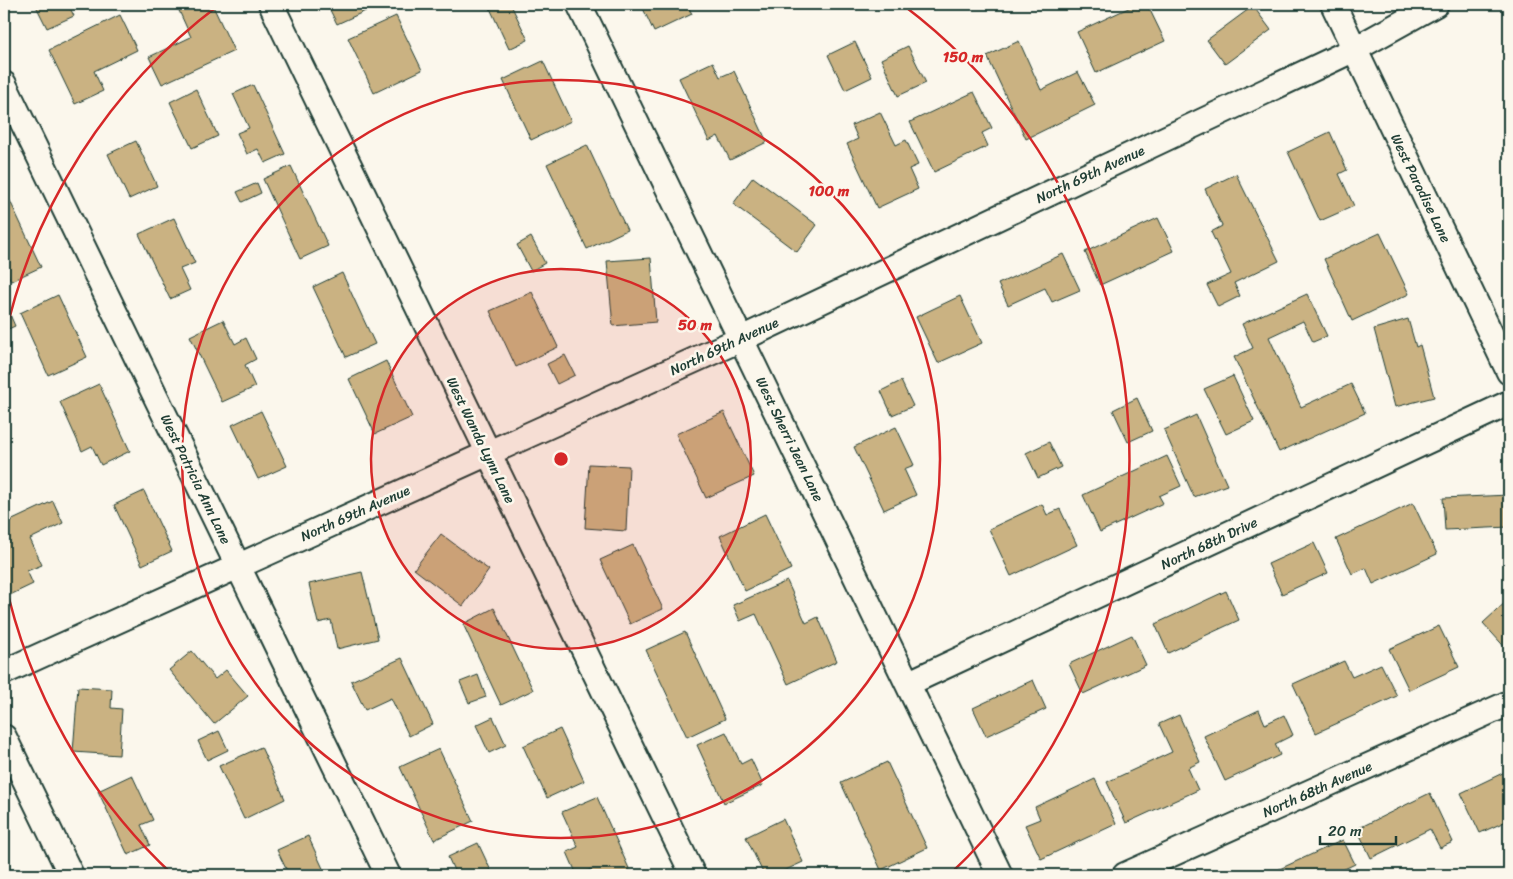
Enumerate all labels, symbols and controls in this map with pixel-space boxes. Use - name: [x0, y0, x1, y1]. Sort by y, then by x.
- text: 150 m: [943, 44, 984, 70]
- street label: West Paradise Lane: [1383, 129, 1458, 247]
- street label: North 69th Avenue: [1031, 138, 1149, 211]
- text: 100 m: [809, 178, 850, 204]
- street label: North 69th Avenue: [665, 310, 783, 383]
- text: 50 m: [678, 312, 713, 338]
- street label: West Wanda Lynn Lane: [439, 372, 522, 508]
- street label: West Sherri Jean Lane: [748, 372, 831, 506]
- street label: West Patricia Ann Lane: [153, 410, 238, 549]
- centre of rings: [552, 450, 570, 468]
- street label: North 69th Avenue: [296, 478, 414, 549]
- street label: North 68th Drive: [1156, 510, 1262, 577]
- street label: North 68th Avenue: [1258, 754, 1376, 825]
- scale bar: [1320, 814, 1397, 846]
- text: 20 m: [1328, 818, 1362, 844]

